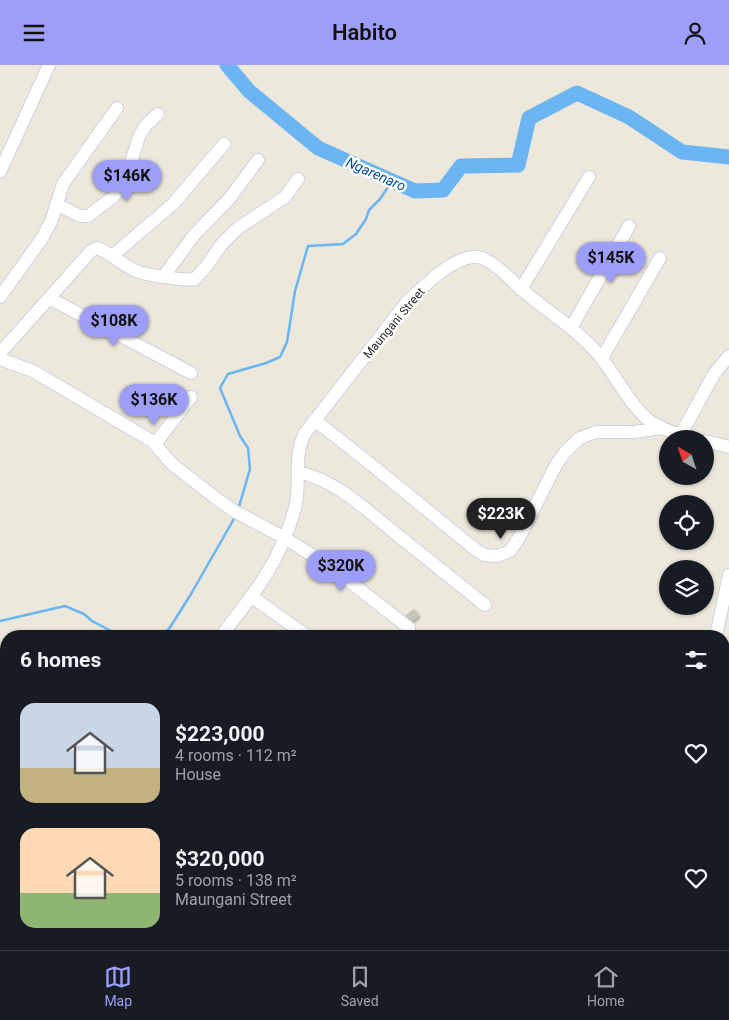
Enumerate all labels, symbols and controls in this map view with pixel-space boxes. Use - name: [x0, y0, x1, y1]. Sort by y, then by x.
- icon: menu: [20, 19, 48, 47]
- icon: person: [681, 19, 709, 47]
- text: Habito: [332, 20, 397, 45]
- water label: Ngarenaro: [344, 154, 408, 194]
- pin: $146K: [92, 159, 162, 202]
- text: $146K: [104, 166, 150, 185]
- pin: $145K: [576, 241, 646, 284]
- text: $145K: [588, 248, 634, 267]
- street label: Maungani Street: [360, 285, 428, 361]
- pin: $108K: [79, 305, 149, 347]
- text: $108K: [91, 311, 137, 330]
- pin: $136K: [119, 383, 189, 426]
- text: $136K: [131, 390, 177, 409]
- north arrow: [659, 430, 714, 485]
- map controls: [659, 430, 714, 615]
- button: locate: [659, 495, 714, 550]
- pin: $223K: [466, 497, 536, 540]
- text: $223K: [478, 504, 524, 523]
- pin: $320K: [306, 549, 376, 592]
- text: $320K: [318, 556, 364, 575]
- button: layers: [659, 560, 714, 615]
- icon: filters: [682, 646, 710, 674]
- text: 6 homes: [20, 648, 101, 672]
- text: $223,000: [175, 722, 265, 746]
- icon: home: [60, 723, 120, 783]
- icon: heart: [682, 739, 710, 767]
- text: 4 rooms · 112 m²: [175, 746, 297, 765]
- text: House: [175, 765, 221, 784]
- text: $320,000: [175, 847, 265, 871]
- icon: home: [60, 848, 120, 908]
- icon: heart: [682, 864, 710, 892]
- text: 5 rooms · 138 m²: [175, 871, 297, 890]
- text: Maungani Street: [175, 890, 292, 909]
- tab: Map: [104, 963, 132, 1009]
- tab: Saved: [341, 963, 379, 1009]
- tab: Home: [587, 963, 625, 1009]

